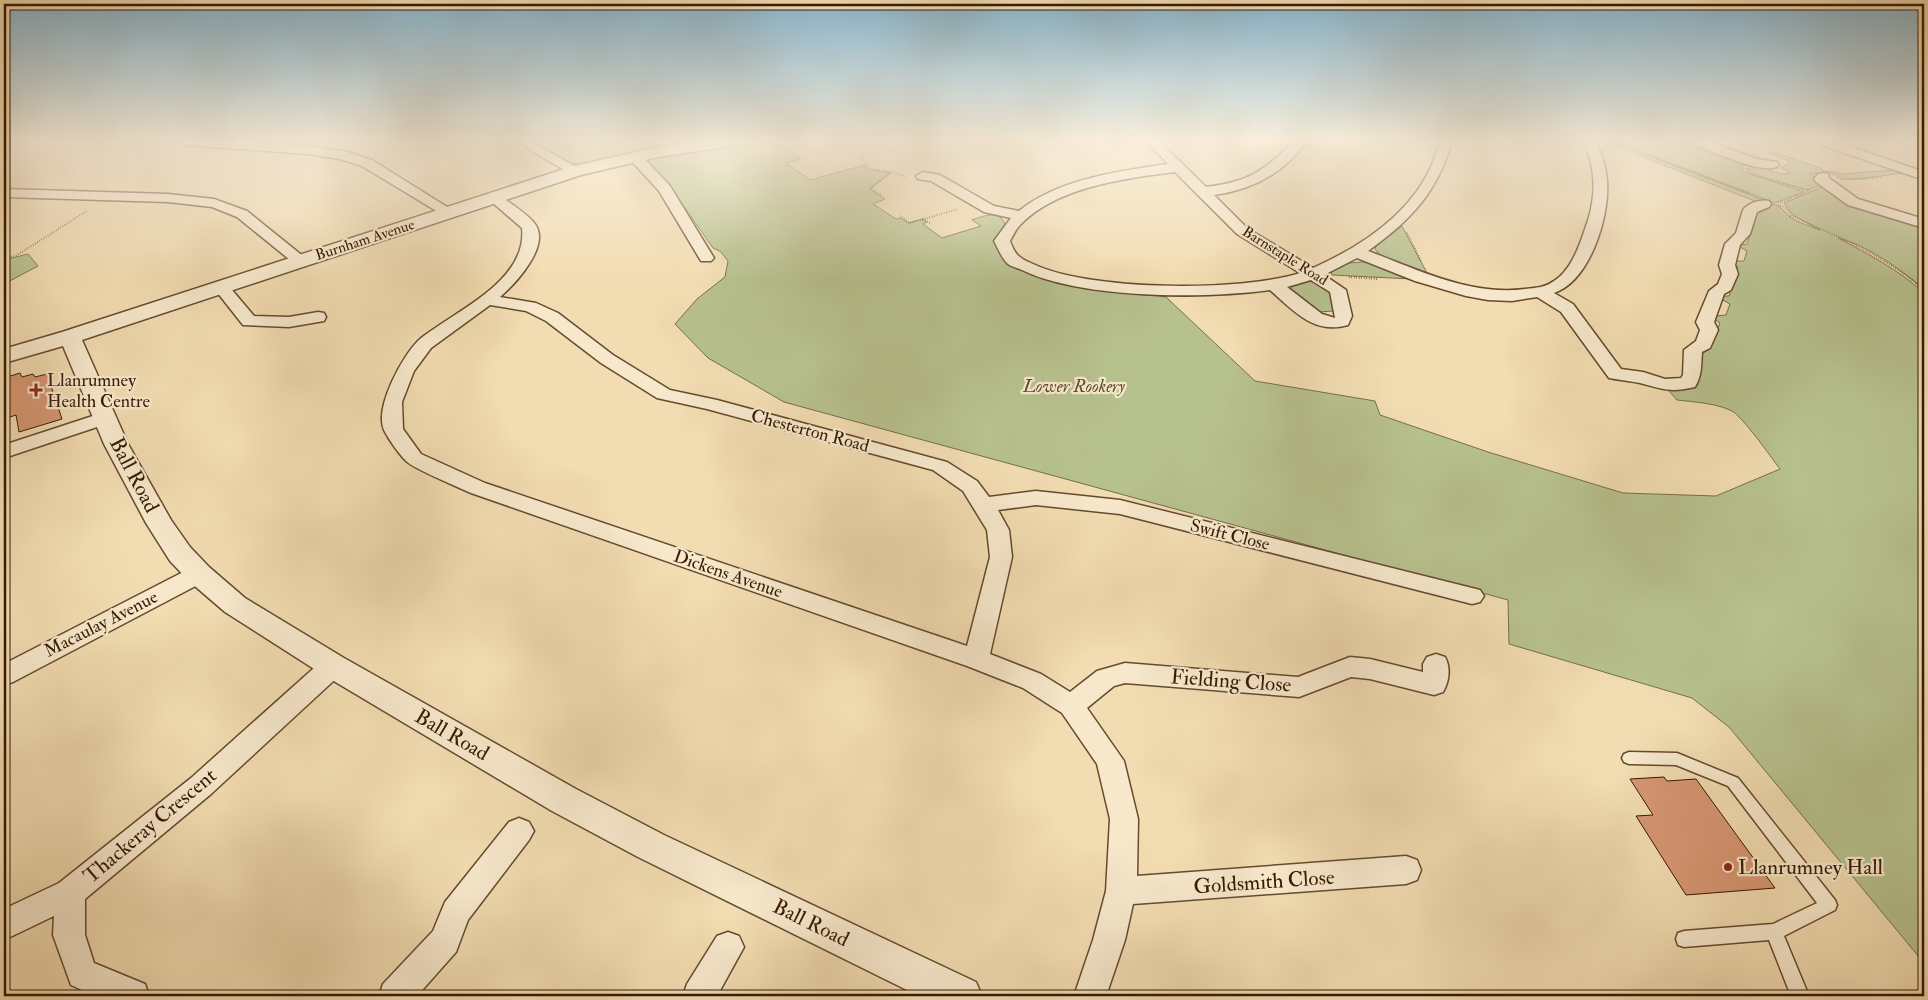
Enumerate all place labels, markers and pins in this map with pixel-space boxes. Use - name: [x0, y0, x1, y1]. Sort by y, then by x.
- place label: Llanrumney Health Centre: [47, 369, 150, 413]
- marker: Llanrumney Health Centre: [29, 383, 43, 397]
- place label: Llanrumney Hall: [1738, 854, 1884, 881]
- marker: Llanrumney Hall: [1722, 861, 1734, 873]

